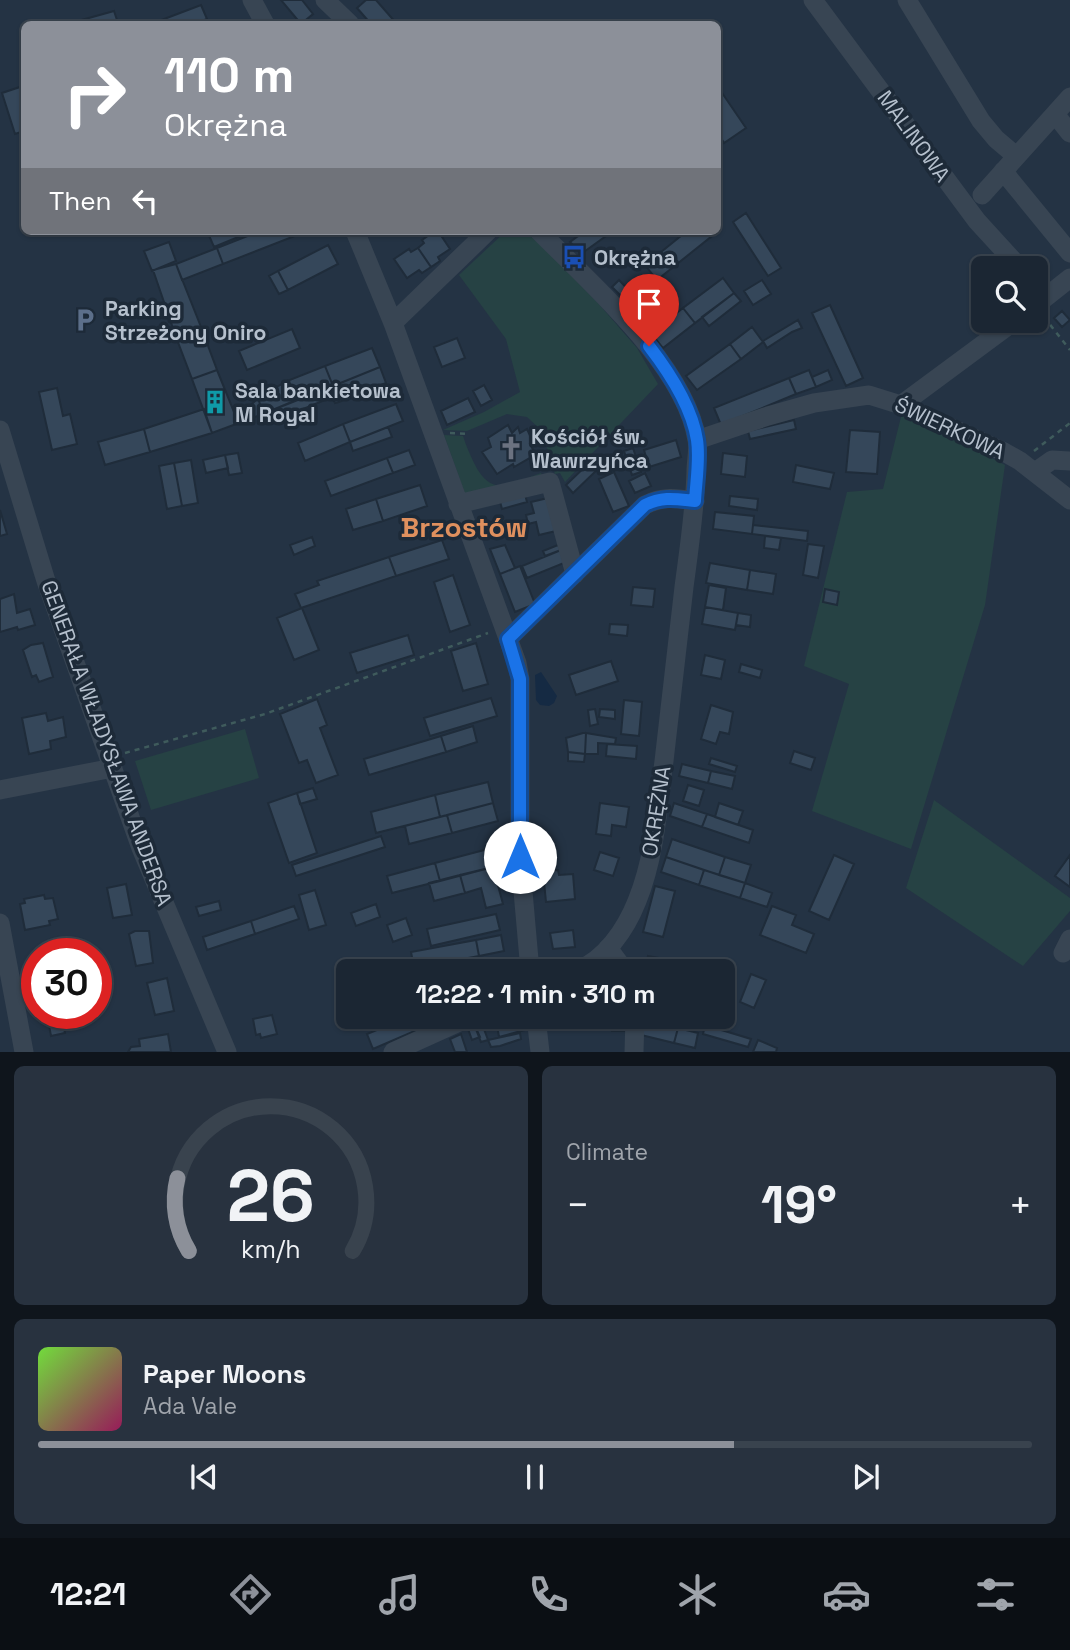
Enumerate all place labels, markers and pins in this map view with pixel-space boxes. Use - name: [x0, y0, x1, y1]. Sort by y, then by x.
- bus stop icon: Okrężna: [560, 243, 588, 271]
- place label: Okrężna: [594, 244, 676, 271]
- pin: [619, 274, 679, 346]
- place label: Parking Strzeżony Oniro: [105, 295, 266, 346]
- parking icon: Parking Strzeżony Oniro: [71, 306, 99, 334]
- place label: Sala bankietowa M Royal: [235, 377, 401, 428]
- building icon: Sala bankietowa M Royal: [201, 388, 229, 416]
- place label: Kościół św. Wawrzyńca: [531, 423, 648, 474]
- church icon: Kościół św. Wawrzyńca: [497, 434, 525, 462]

